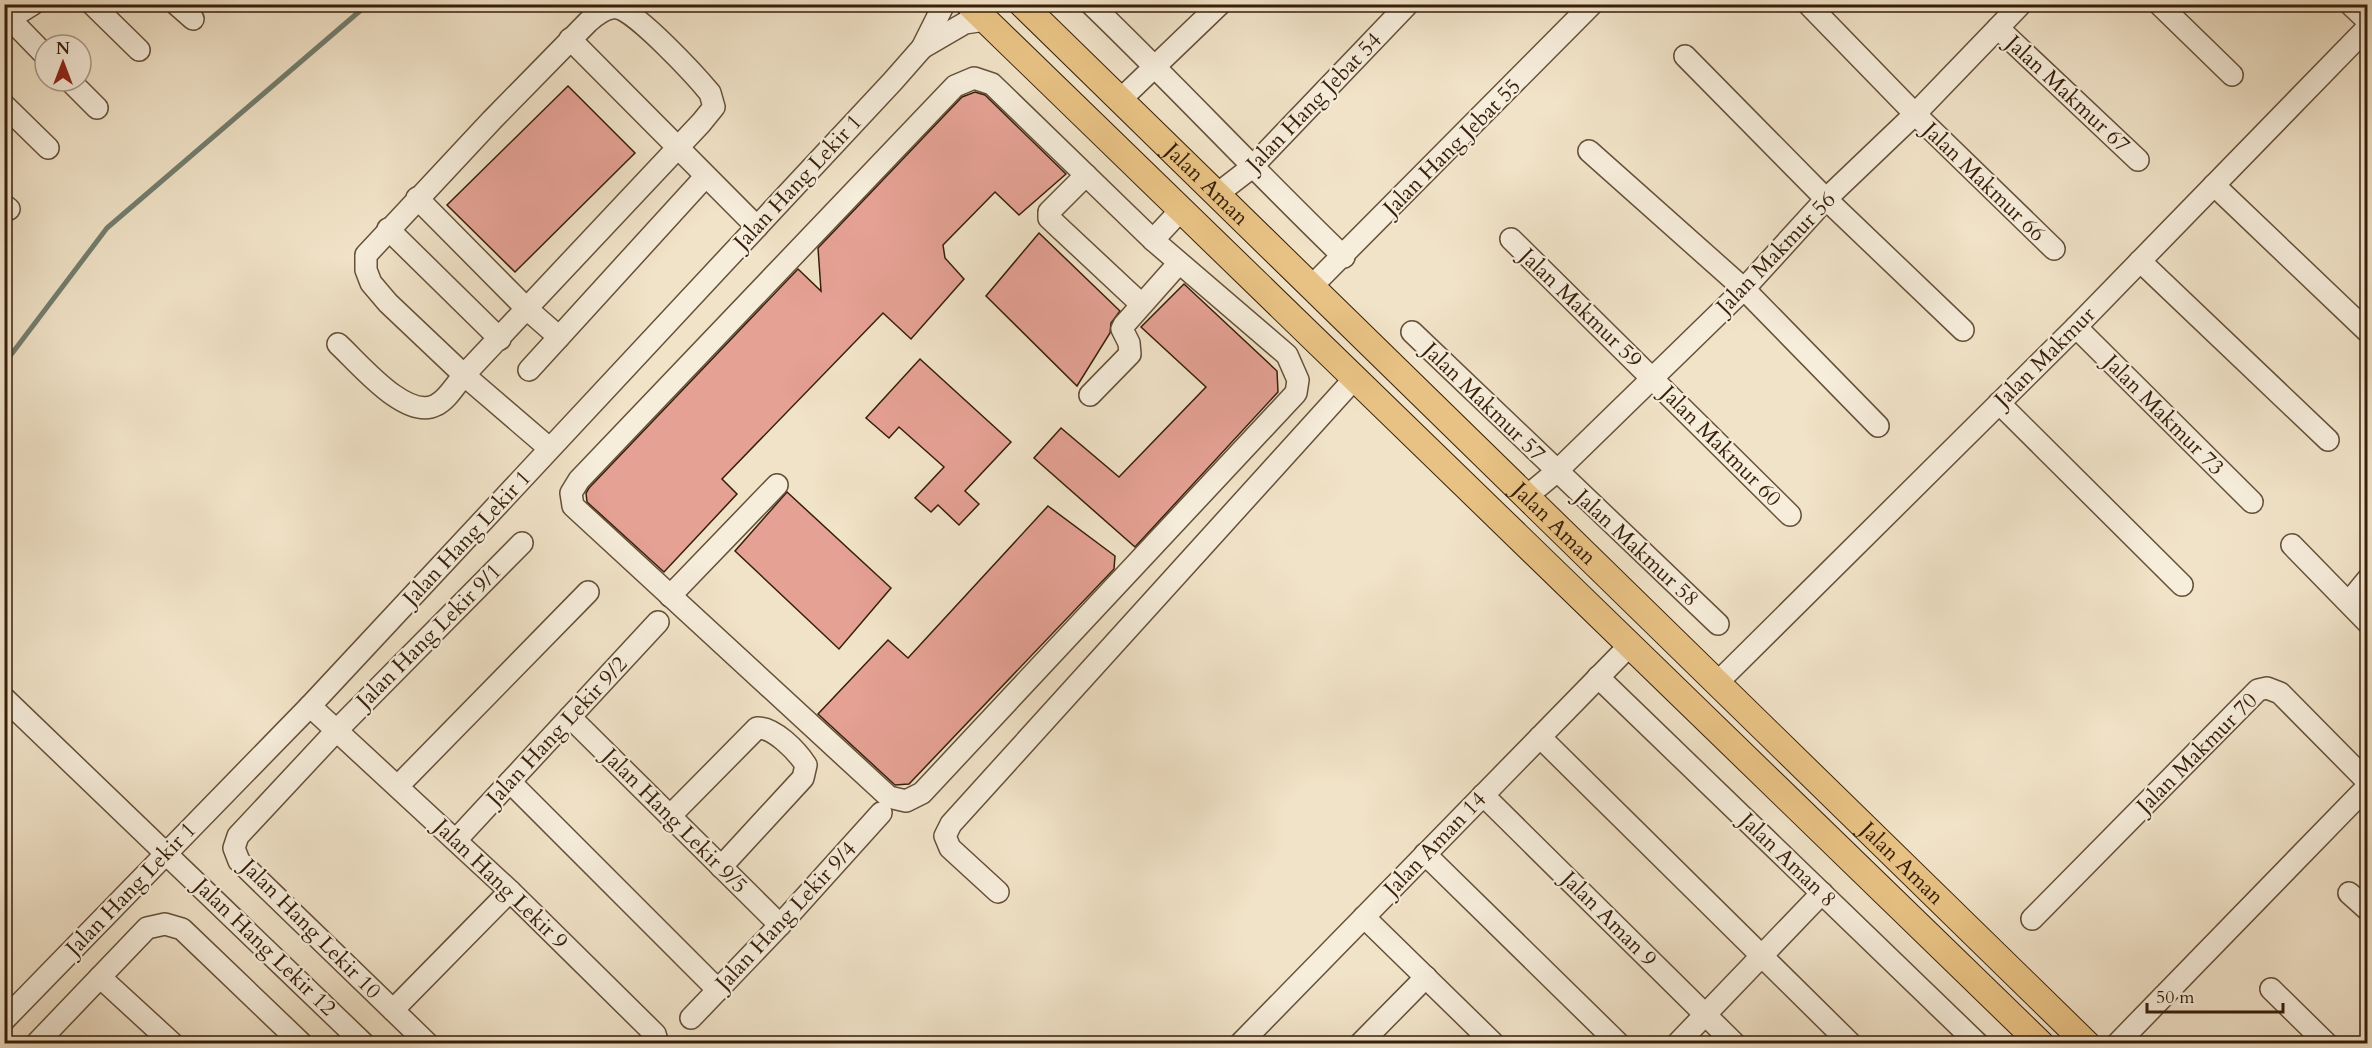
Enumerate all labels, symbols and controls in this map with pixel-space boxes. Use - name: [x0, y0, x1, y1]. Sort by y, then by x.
- street label: Jalan Hang Jebat 54: [1237, 26, 1388, 180]
- street label: Jalan Makmur 67: [1997, 27, 2137, 159]
- north arrow: [33, 33, 93, 93]
- text: N: [56, 38, 70, 60]
- street label: Jalan Hang Jebat 55: [1374, 72, 1527, 225]
- street label: Jalan Hang Lekir 1: [725, 108, 869, 259]
- street label: Jalan Makmur 66: [1914, 114, 2052, 248]
- street label: Jalan Aman: [1156, 134, 1256, 233]
- street label: Jalan Makmur 56: [1708, 185, 1842, 323]
- street label: Jalan Makmur 59: [1511, 240, 1649, 374]
- street label: Jalan Makmur: [1986, 299, 2103, 416]
- street label: Jalan Makmur 57: [1414, 334, 1552, 468]
- street label: Jalan Makmur 73: [2095, 346, 2231, 482]
- street label: Jalan Makmur 60: [1652, 377, 1788, 513]
- street label: Jalan Hang Lekir 1: [394, 464, 538, 615]
- street label: Jalan Aman: [1503, 474, 1603, 572]
- street label: Jalan Makmur 58: [1566, 481, 1706, 613]
- street label: Jalan Hang Lekir 9/1: [348, 557, 508, 717]
- street label: Jalan Hang Lekir 9/2: [478, 650, 634, 814]
- street label: Jalan Makmur 70: [2128, 686, 2264, 822]
- street label: Jalan Hang Lekir 9/5: [594, 740, 754, 900]
- street label: Jalan Aman 14: [1375, 785, 1493, 905]
- street label: Jalan Aman 8: [1731, 804, 1843, 914]
- street label: Jalan Hang Lekir 9: [425, 810, 575, 956]
- street label: Jalan Aman: [1851, 813, 1951, 912]
- street label: Jalan Hang Lekir 1: [57, 815, 203, 965]
- street label: Jalan Hang Lekir 9/4: [707, 835, 863, 999]
- street label: Jalan Hang Lekir 10: [232, 850, 388, 1006]
- street label: Jalan Aman 9: [1552, 862, 1663, 973]
- street label: Jalan Hang Lekir 12: [185, 869, 343, 1023]
- scale bar: [2147, 976, 2284, 1014]
- text: 50 m: [2156, 985, 2195, 1010]

